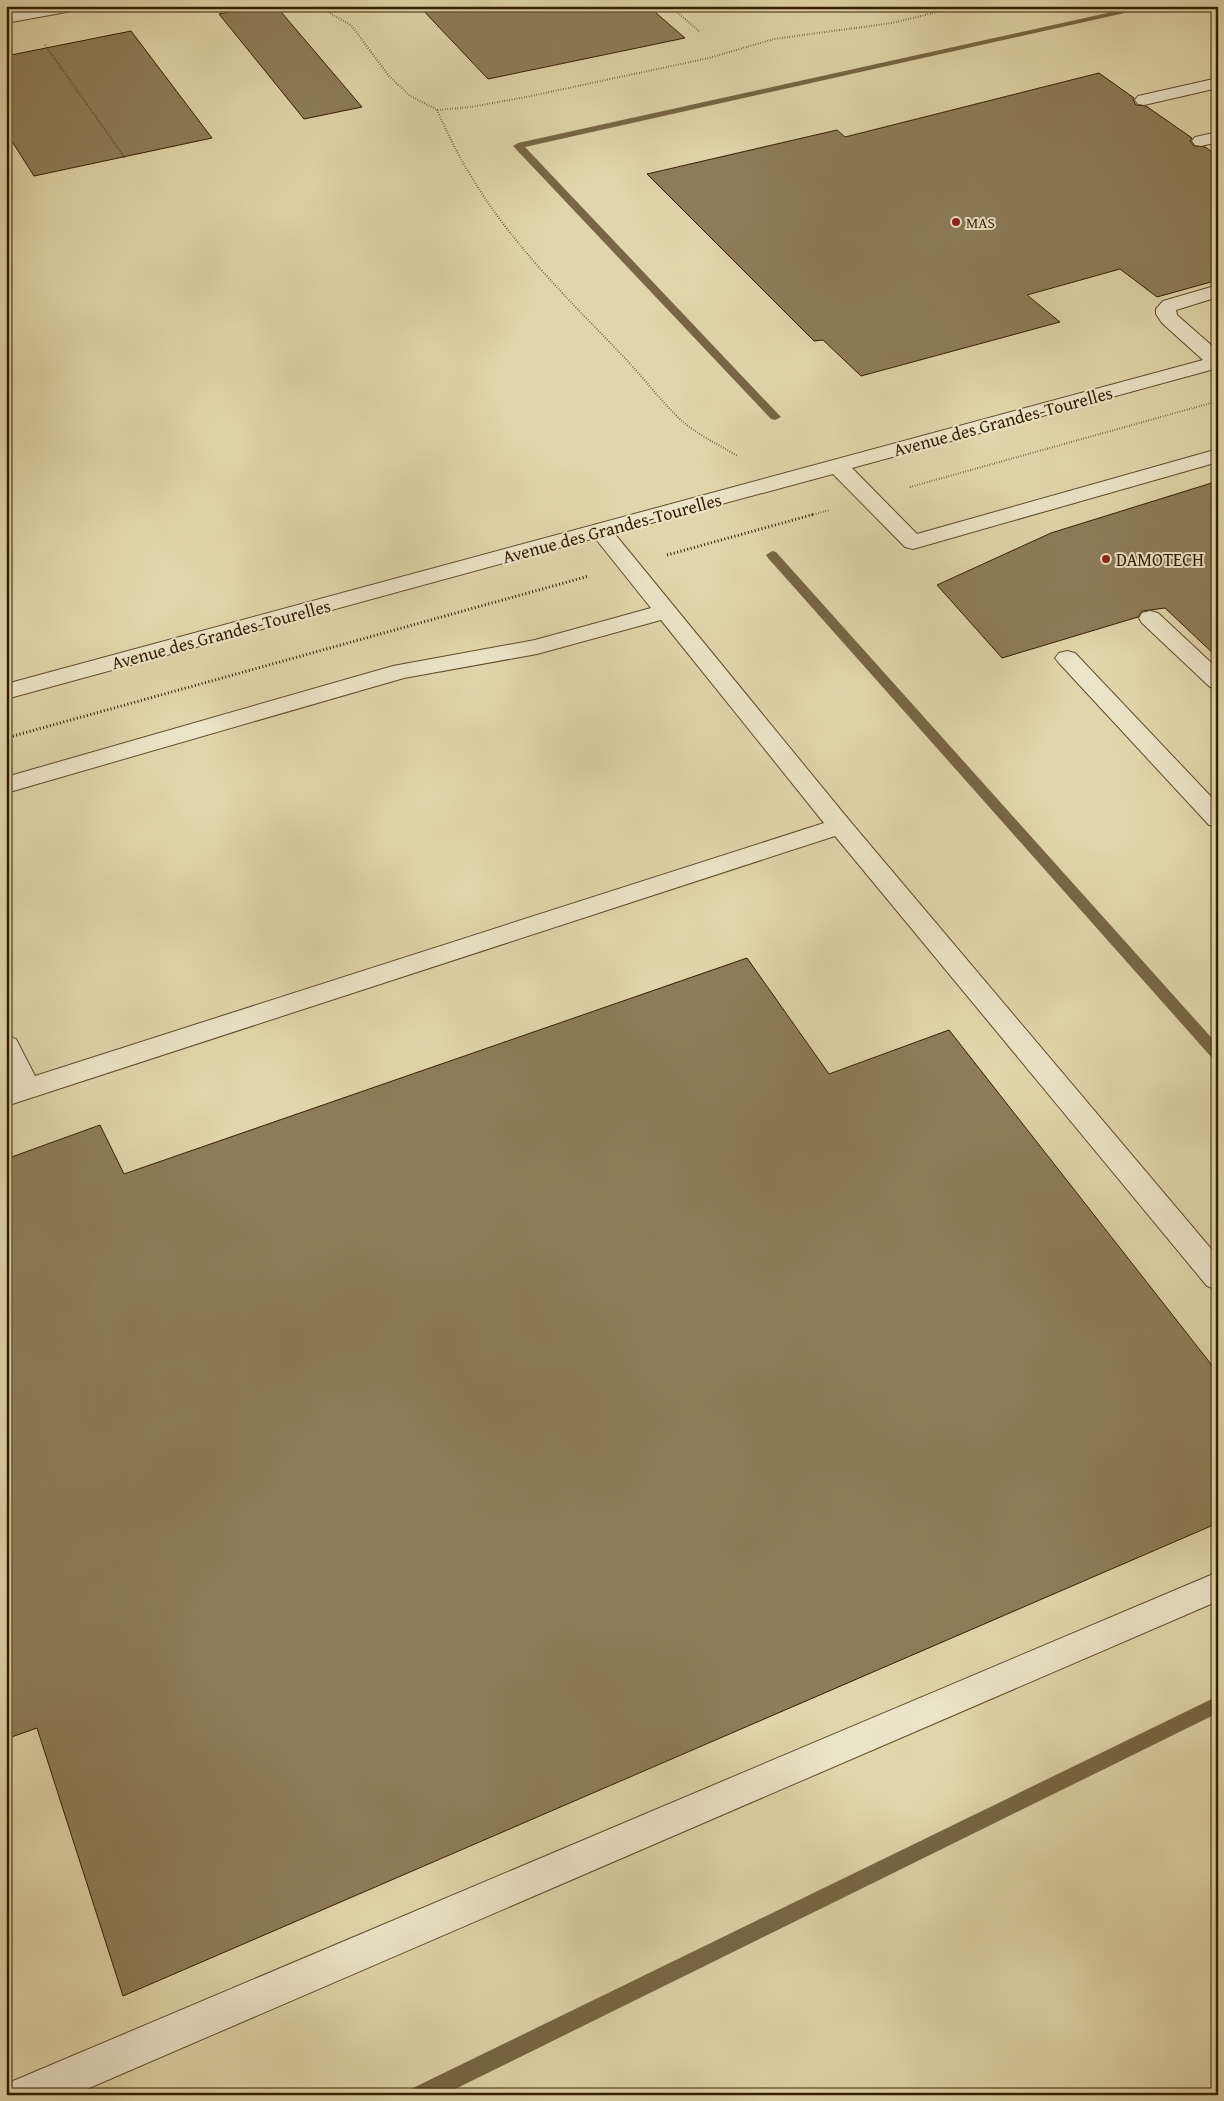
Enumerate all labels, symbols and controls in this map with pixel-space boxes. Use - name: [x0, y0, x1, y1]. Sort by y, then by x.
- place label: MAS: [966, 212, 995, 233]
- marker: MAS: [950, 216, 962, 228]
- street label: Avenue des Grandes-Tourelles: [890, 379, 1116, 463]
- street label: Avenue des Grandes-Tourelles: [499, 486, 725, 570]
- place label: DAMOTECH: [1116, 546, 1204, 573]
- marker: DAMOTECH: [1100, 553, 1112, 565]
- street label: Avenue des Grandes-Tourelles: [108, 592, 334, 676]

